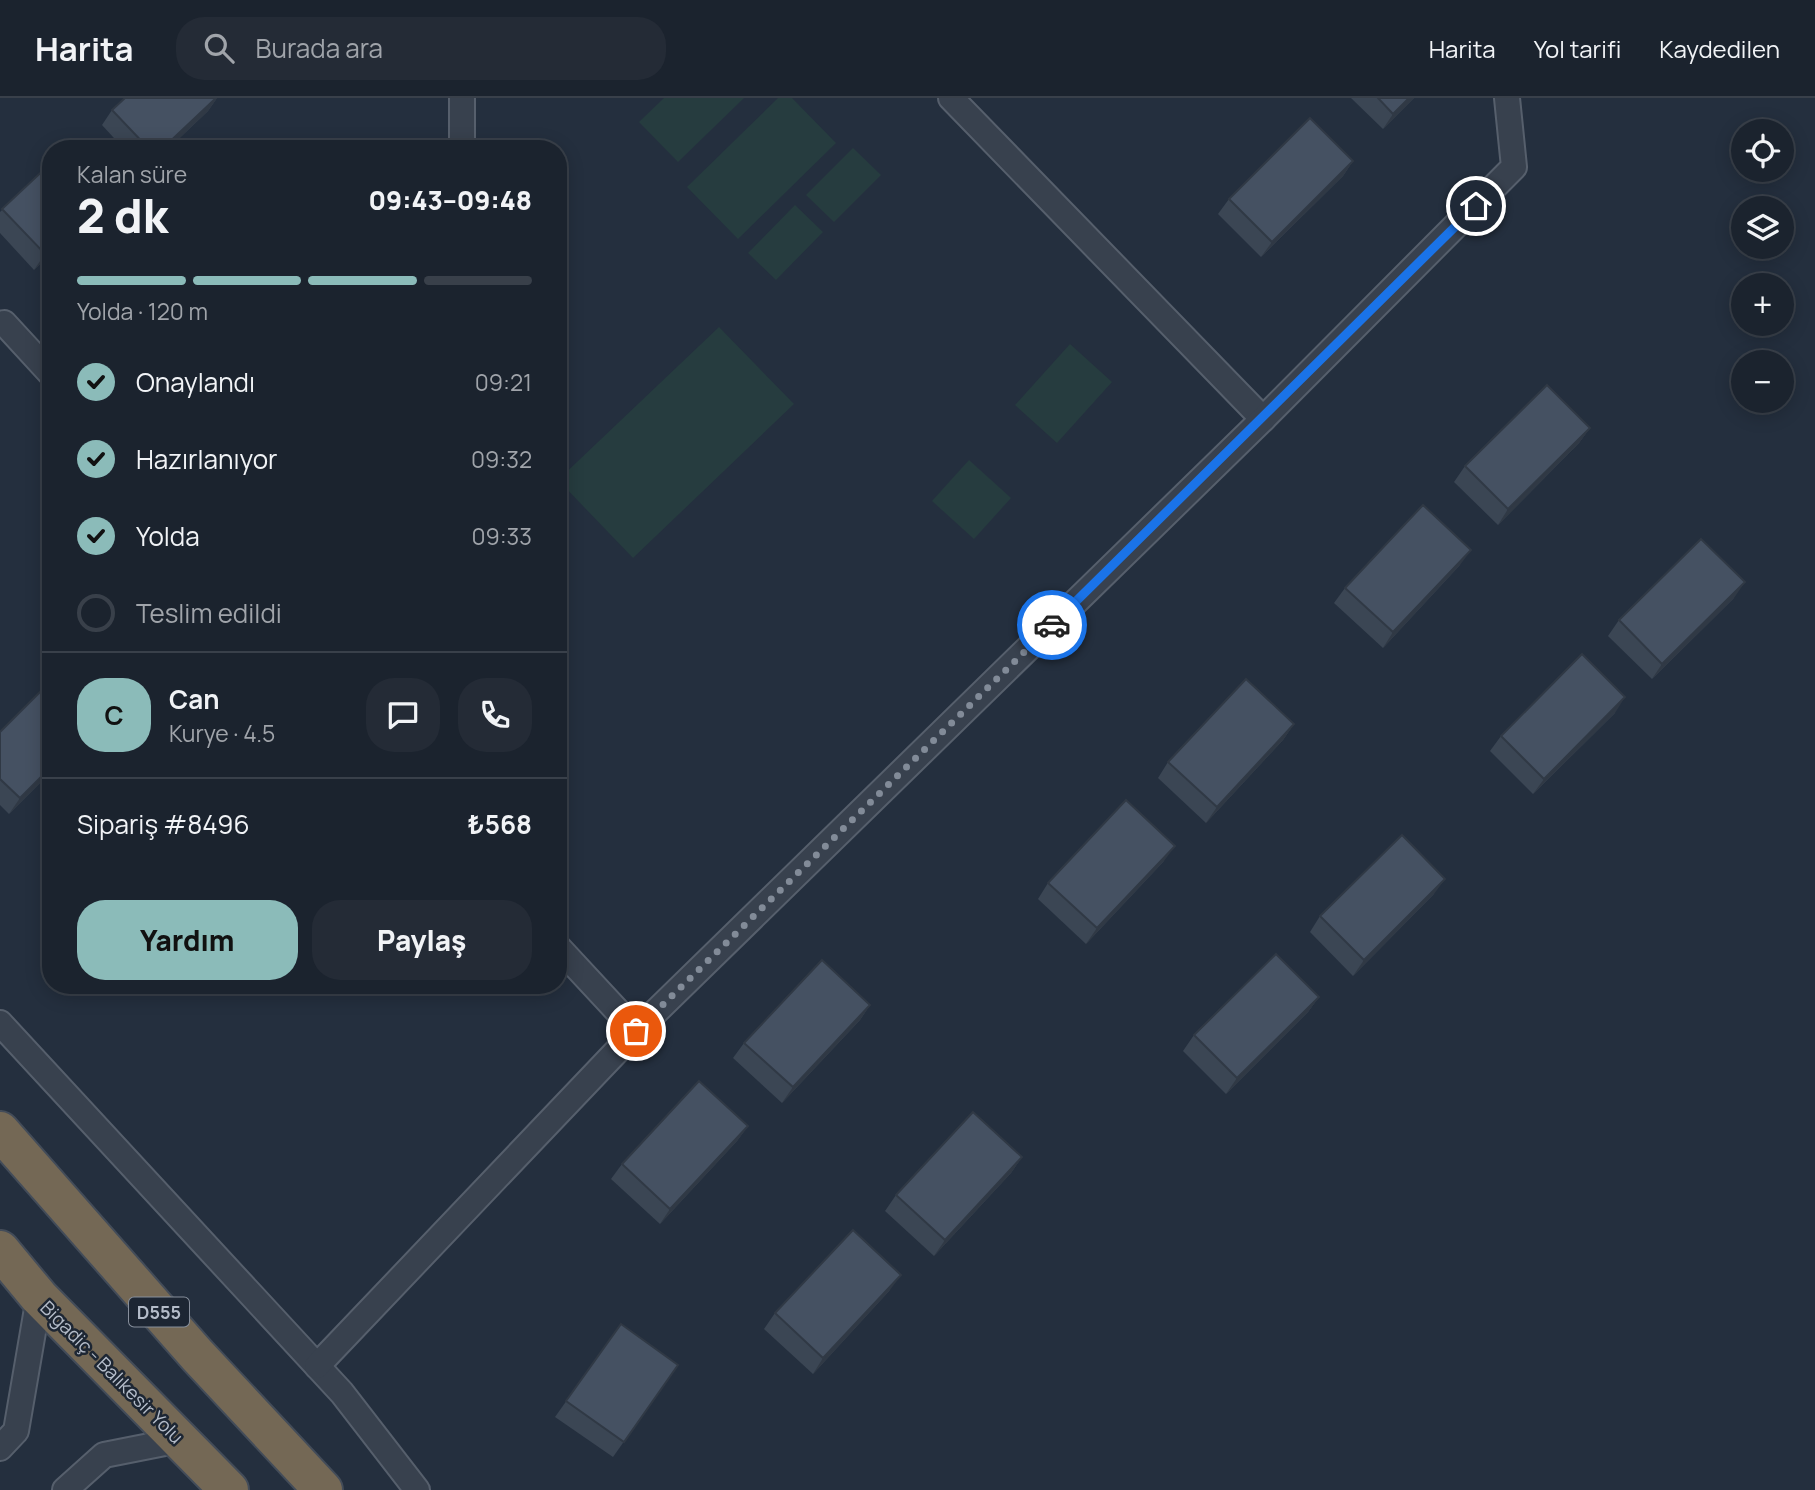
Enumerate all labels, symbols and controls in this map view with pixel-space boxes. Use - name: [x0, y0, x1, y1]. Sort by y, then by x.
- search box: [176, 17, 666, 80]
- text: Harita: [35, 26, 134, 71]
- icon: search: [200, 29, 238, 67]
- text: Burada ara: [256, 30, 383, 66]
- text: Harita: [1429, 32, 1496, 65]
- text: Yol tarifi: [1534, 32, 1621, 65]
- text: Kaydedilen: [1659, 32, 1780, 65]
- map controls: [1731, 119, 1794, 413]
- button: locate: [1731, 119, 1794, 182]
- text: Kalan süre: [77, 158, 187, 190]
- pin: [1446, 176, 1506, 236]
- text: 09:43–09:48: [368, 182, 532, 218]
- text: 2 dk: [77, 184, 168, 247]
- icon: home: [1457, 187, 1495, 225]
- button: layers: [1731, 196, 1794, 259]
- button: +: [1731, 273, 1794, 336]
- text: Yolda · 120 m: [77, 295, 208, 327]
- button: −: [1731, 350, 1794, 413]
- icon: check: [77, 363, 115, 401]
- text: Onaylandı: [136, 364, 255, 400]
- text: 09:21: [475, 366, 532, 398]
- icon: check: [77, 440, 115, 478]
- text: Hazırlanıyor: [136, 441, 277, 477]
- text: 09:32: [471, 443, 532, 475]
- icon: check: [77, 517, 115, 555]
- text: Yolda: [136, 518, 200, 554]
- text: 09:33: [471, 520, 532, 552]
- courier: [1017, 590, 1087, 660]
- text: Teslim edildi: [136, 595, 282, 631]
- icon: car: [1033, 606, 1071, 644]
- button: chat: [366, 678, 440, 752]
- button: phone: [458, 678, 532, 752]
- text: Can: [169, 681, 219, 717]
- text: C: [104, 697, 124, 733]
- text: Kurye · 4.5: [169, 717, 275, 749]
- text: Sipariş #8496: [77, 806, 250, 842]
- text: ₺568: [468, 806, 532, 842]
- button: Yardım: [77, 900, 298, 980]
- button: Paylaş: [312, 900, 532, 980]
- pin: [606, 1001, 666, 1061]
- icon: bag: [617, 1012, 655, 1050]
- street label: Bigadiç - Balıkesir Yolu: [35, 1295, 189, 1449]
- road number: D555: [129, 1297, 189, 1326]

